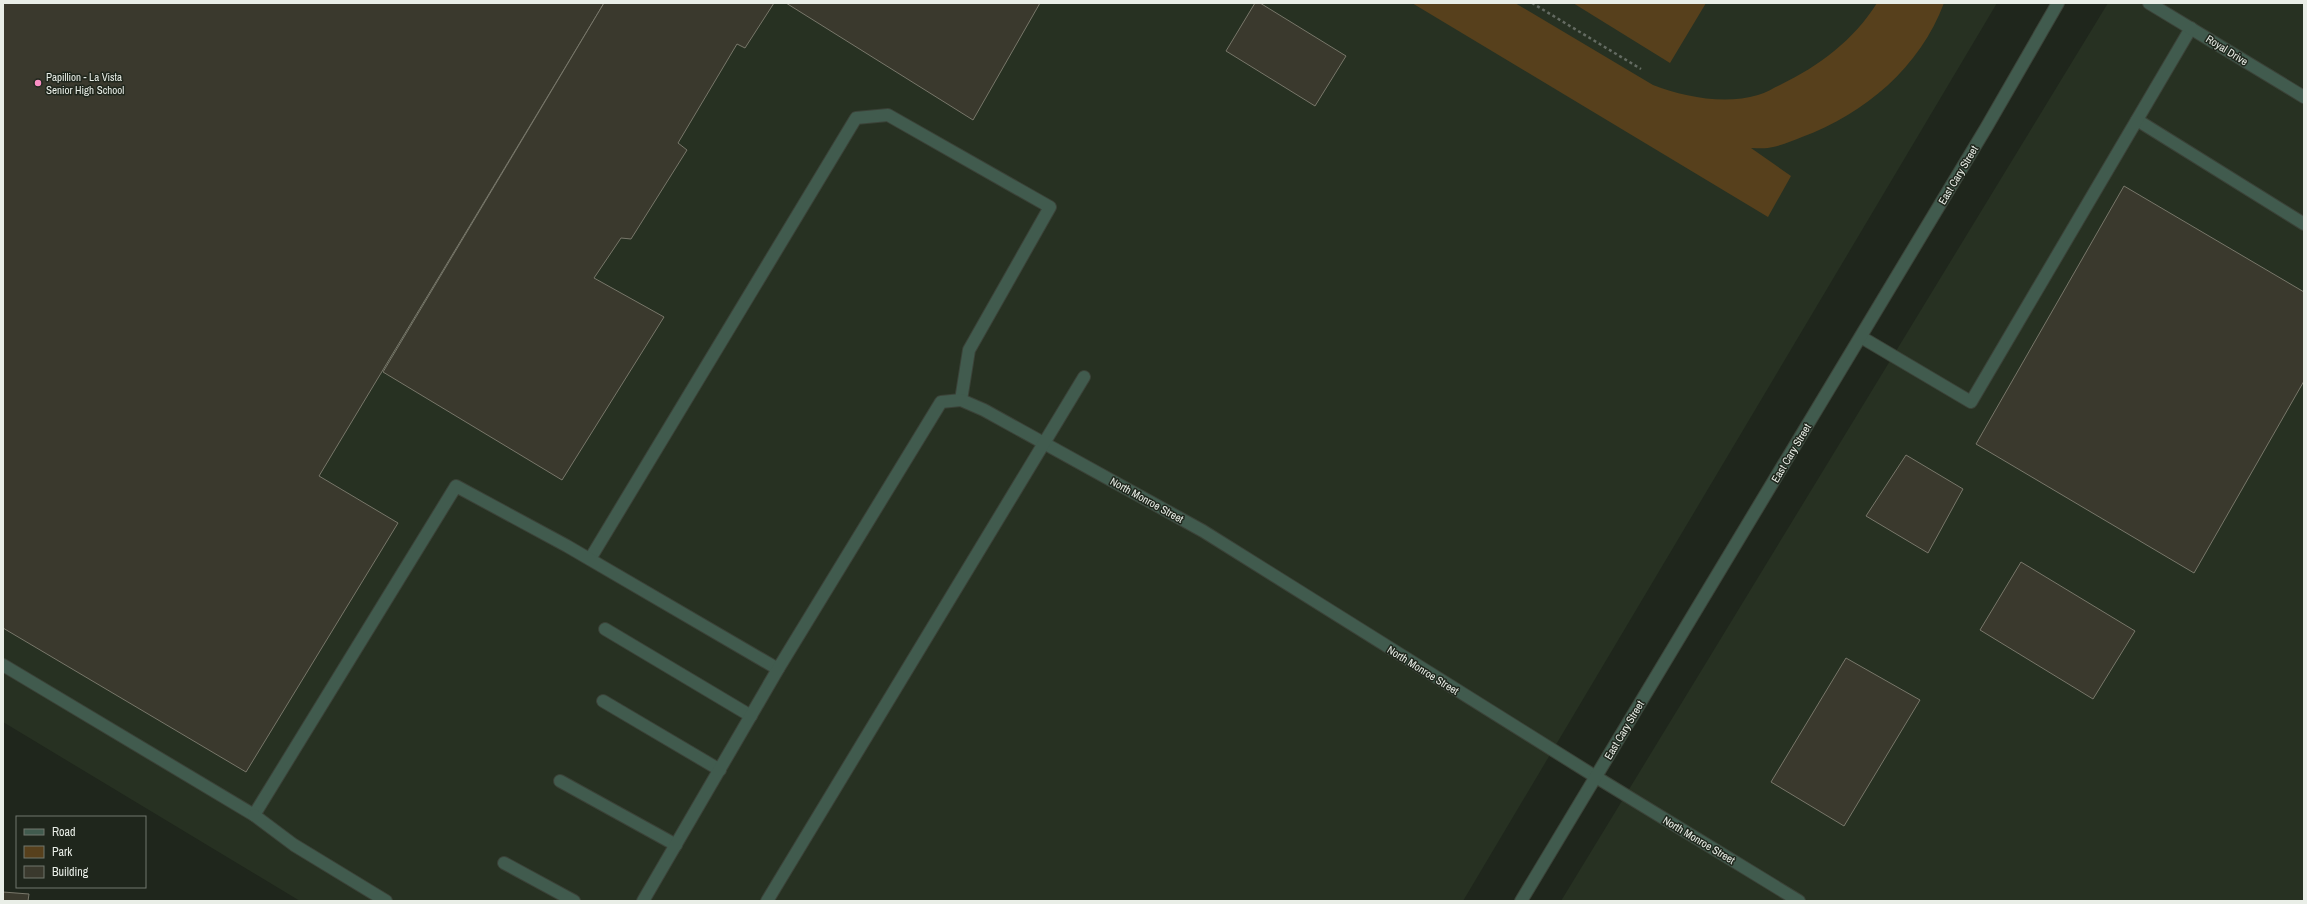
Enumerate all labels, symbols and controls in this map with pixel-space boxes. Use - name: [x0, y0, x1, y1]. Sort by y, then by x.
- street label: Royal Drive: [2203, 32, 2251, 68]
- place label: Papillion - La Vista Senior High School: [46, 70, 124, 97]
- marker: Papillion - La Vista Senior High School: [33, 78, 43, 88]
- street label: East Cary Street: [1935, 143, 1981, 207]
- street label: East Cary Street: [1768, 421, 1814, 485]
- street label: North Monroe Street: [1108, 474, 1187, 526]
- street label: North Monroe Street: [1385, 642, 1462, 698]
- street label: East Cary Street: [1601, 698, 1647, 762]
- street label: North Monroe Street: [1660, 813, 1738, 867]
- legend: [16, 816, 146, 888]
- text: Road: [52, 824, 76, 840]
- text: Park: [52, 844, 72, 860]
- text: Building: [52, 864, 89, 880]

